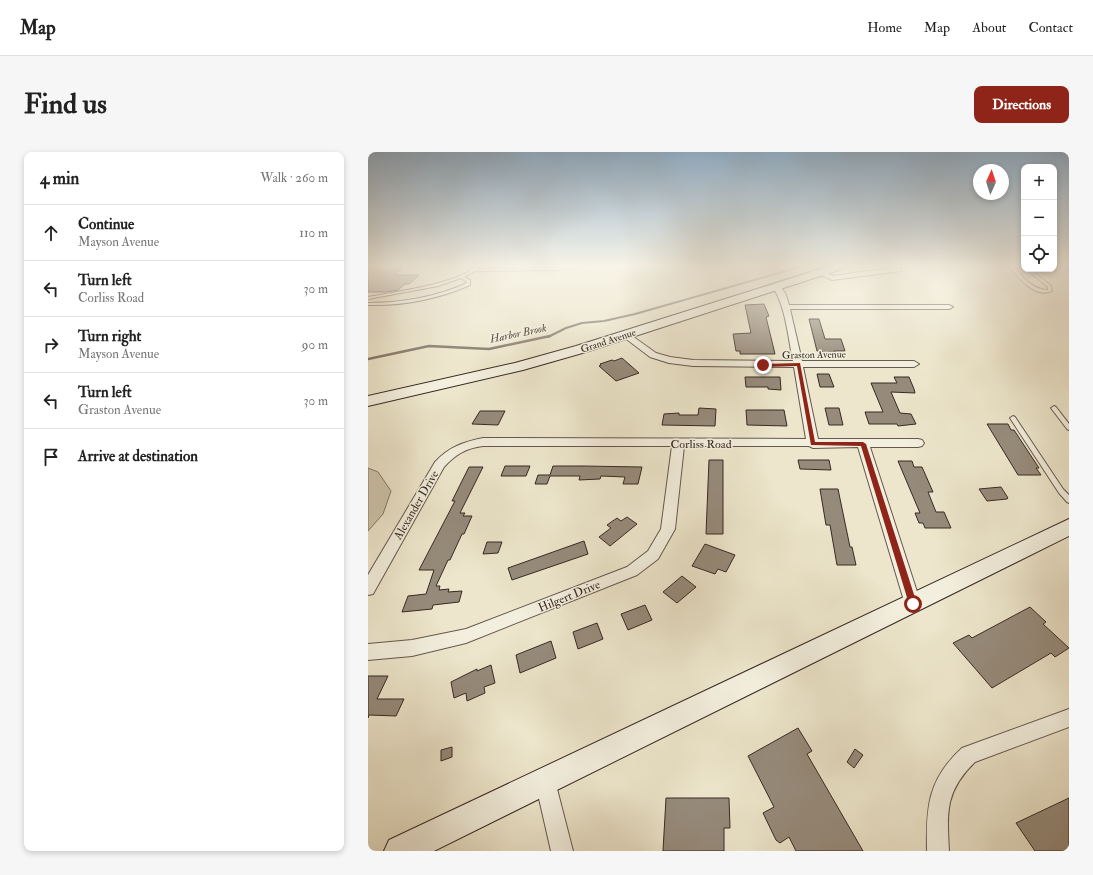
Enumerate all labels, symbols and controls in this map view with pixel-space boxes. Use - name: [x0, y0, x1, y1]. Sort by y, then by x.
- text: Map: [20, 16, 56, 40]
- text: Home: [867, 19, 902, 36]
- text: Map: [924, 19, 950, 36]
- text: About: [972, 19, 1006, 36]
- text: Contact: [1028, 19, 1073, 36]
- button: Directions: [974, 86, 1069, 123]
- text: Find us: [24, 87, 107, 122]
- north arrow: [973, 164, 1009, 200]
- map controls: [1021, 164, 1057, 272]
- button: +: [1021, 164, 1057, 200]
- text: 4 min: [40, 168, 79, 189]
- text: Walk · 260 m: [260, 170, 328, 186]
- button: −: [1021, 200, 1057, 236]
- text: Continue: [78, 215, 134, 234]
- icon: ahead: [40, 222, 62, 244]
- text: 110 m: [299, 225, 328, 241]
- text: Mayson Avenue: [78, 234, 159, 250]
- button: locate: [1021, 236, 1057, 272]
- text: Turn left: [78, 271, 132, 290]
- icon: left: [40, 278, 62, 300]
- text: 30 m: [304, 281, 328, 297]
- text: Corliss Road: [78, 290, 144, 306]
- water label: Harbor Brook: [488, 321, 548, 346]
- street label: Grand Avenue: [579, 326, 637, 356]
- text: Turn right: [78, 327, 141, 346]
- icon: right: [40, 334, 62, 356]
- text: 90 m: [302, 337, 328, 353]
- text: Mayson Avenue: [78, 346, 159, 362]
- street label: Graston Avenue: [782, 348, 846, 362]
- route end: [754, 356, 772, 374]
- text: Turn left: [78, 383, 132, 402]
- icon: left: [40, 390, 62, 412]
- text: 30 m: [304, 393, 328, 409]
- text: Graston Avenue: [78, 402, 161, 418]
- street label: Corliss Road: [670, 437, 732, 452]
- icon: arrive: [40, 446, 62, 468]
- text: Arrive at destination: [78, 447, 198, 466]
- street label: Alexander Drive: [390, 468, 442, 543]
- street label: Hilgert Drive: [536, 577, 602, 616]
- route start: [904, 595, 922, 613]

